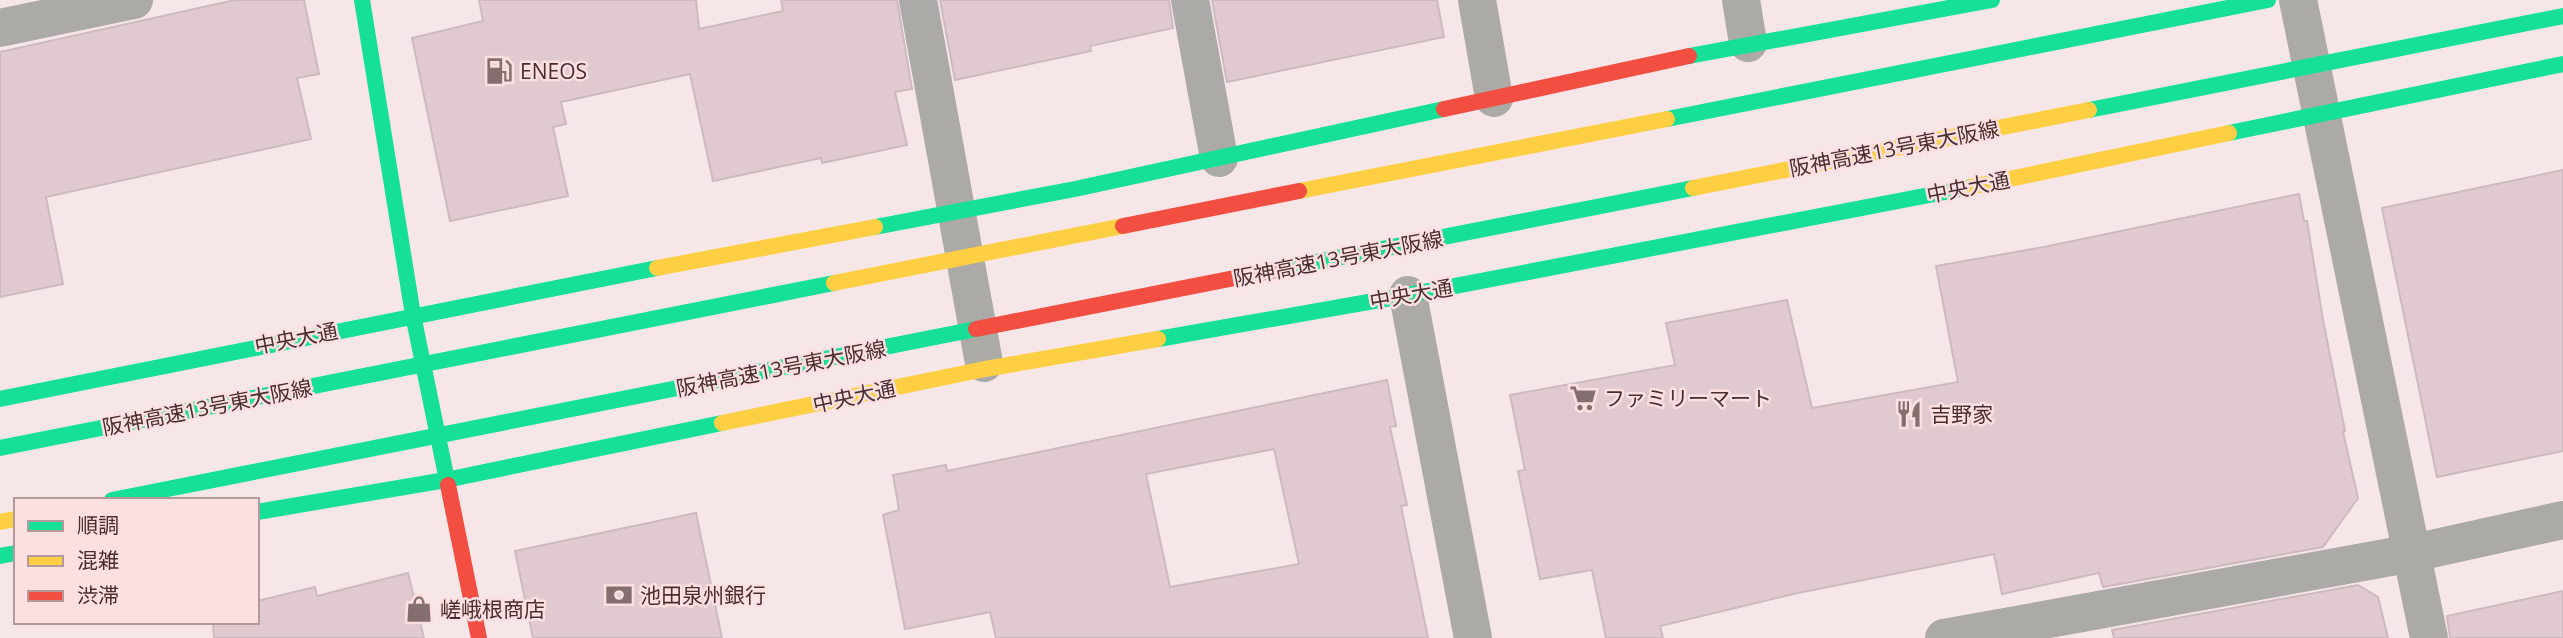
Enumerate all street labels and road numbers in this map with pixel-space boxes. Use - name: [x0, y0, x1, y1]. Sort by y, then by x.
- street label: 阪神高速13号東大阪線: [1787, 114, 2001, 182]
- street label: 中央大通: [1924, 165, 2012, 209]
- street label: 阪神高速13号東大阪線: [1231, 224, 1445, 292]
- street label: 中央大通: [1367, 273, 1455, 315]
- street label: 中央大通: [252, 316, 340, 360]
- street label: 阪神高速13号東大阪線: [674, 334, 888, 402]
- street label: 阪神高速13号東大阪線: [100, 373, 314, 441]
- street label: 中央大通: [810, 374, 898, 418]

